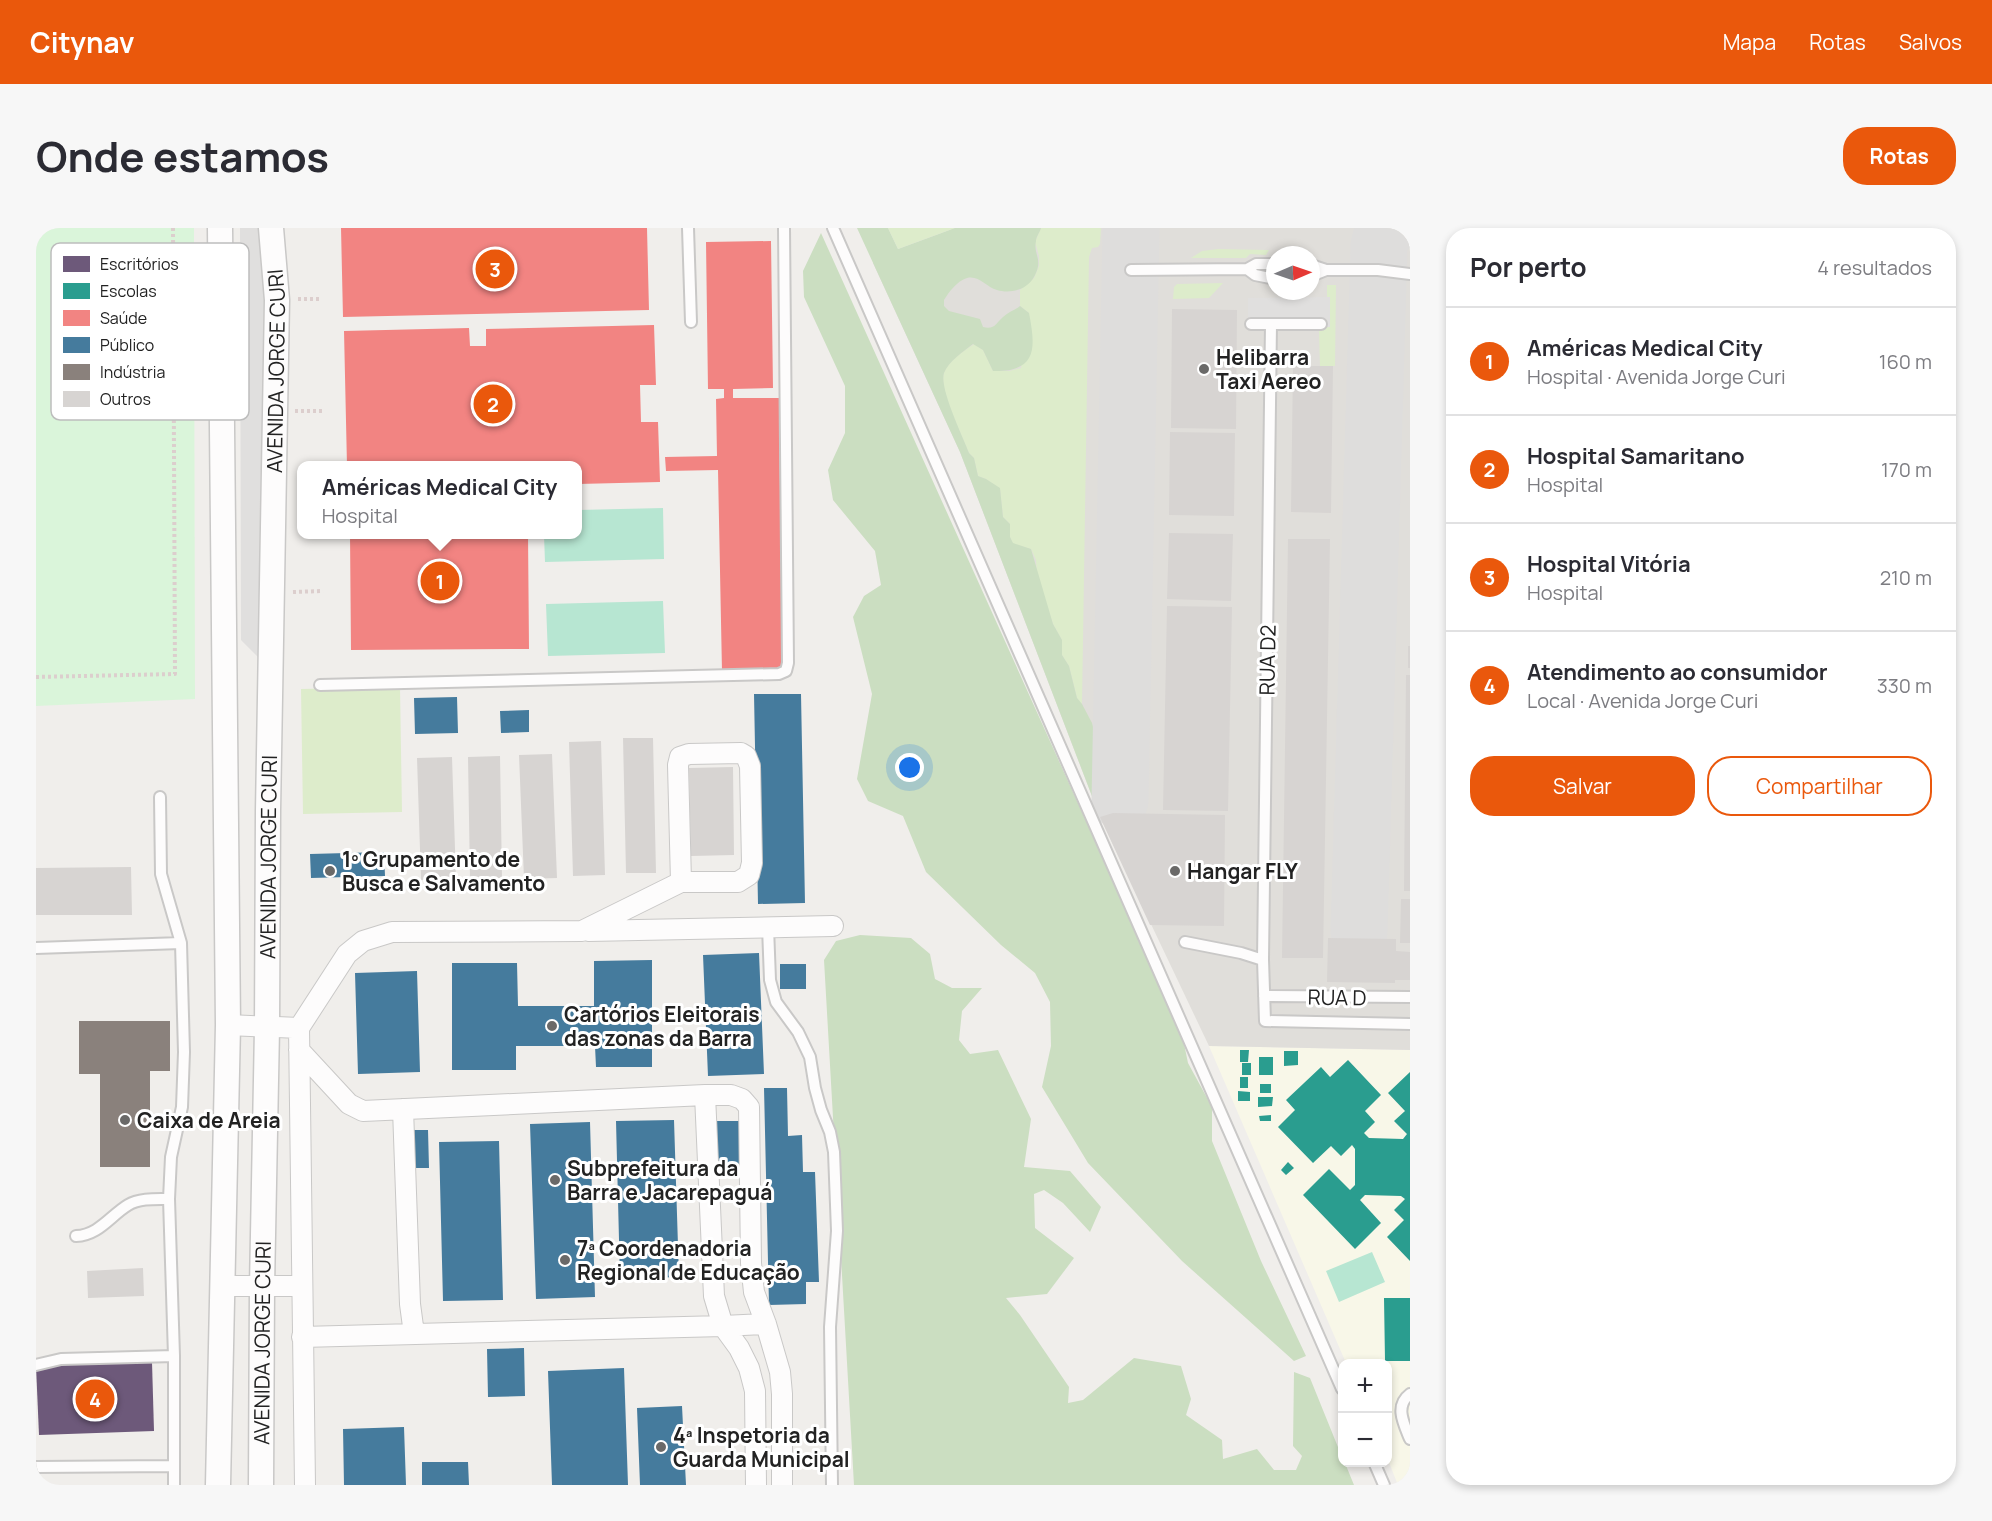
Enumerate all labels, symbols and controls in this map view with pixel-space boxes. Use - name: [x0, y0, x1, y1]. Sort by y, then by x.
- text: Citynav: [30, 23, 134, 61]
- text: Mapa: [1723, 28, 1776, 56]
- text: Rotas: [1809, 28, 1866, 56]
- text: Salvos: [1899, 28, 1962, 56]
- text: Onde estamos: [36, 127, 329, 185]
- button: Rotas: [1843, 127, 1956, 185]
- legend: [51, 243, 249, 420]
- pin: 3: [476, 246, 514, 291]
- north arrow: [1266, 246, 1320, 300]
- text: Por perto: [1470, 249, 1587, 285]
- text: Escritórios: [100, 253, 179, 275]
- text: 4 resultados: [1817, 254, 1932, 281]
- street label: AVENIDA JORGE CURI: [260, 268, 291, 473]
- text: Escolas: [100, 280, 157, 302]
- text: Saúde: [100, 307, 147, 329]
- text: Américas Medical City: [1527, 333, 1763, 363]
- text: Público: [100, 334, 154, 356]
- place label: Helibarra Taxi Aereo: [1216, 343, 1322, 395]
- text: 1: [1485, 348, 1494, 375]
- text: 160 m: [1879, 348, 1932, 375]
- text: Indústria: [100, 361, 165, 383]
- marker: Helibarra Taxi Aereo: [1197, 362, 1211, 376]
- text: Hospital · Avenida Jorge Curi: [1527, 363, 1786, 390]
- pin: 2: [474, 382, 512, 426]
- text: Outros: [100, 388, 151, 410]
- text: Hospital Samaritano: [1527, 441, 1745, 471]
- text: 2: [1484, 456, 1495, 483]
- text: 170 m: [1881, 456, 1932, 483]
- popup: [297, 461, 582, 539]
- text: Hospital: [1527, 471, 1603, 498]
- text: Américas Medical City: [322, 472, 557, 502]
- text: Hospital: [322, 502, 398, 529]
- text: Hospital Vitória: [1527, 549, 1691, 579]
- pin: 1: [420, 558, 460, 604]
- text: 3: [1484, 564, 1495, 591]
- text: 210 m: [1880, 564, 1932, 591]
- text: Hospital: [1527, 579, 1603, 606]
- street label: RUA D2: [1252, 624, 1282, 696]
- text: Atendimento ao consumidor: [1527, 657, 1828, 687]
- text: 4: [1483, 672, 1496, 699]
- text: 330 m: [1877, 672, 1932, 699]
- text: Local · Avenida Jorge Curi: [1527, 687, 1758, 714]
- your location: [895, 753, 924, 782]
- street label: AVENIDA JORGE CURI: [253, 755, 283, 959]
- button: Salvar: [1470, 756, 1695, 816]
- button: Compartilhar: [1707, 756, 1932, 816]
- place label: 1º Grupamento de Busca e Salvamento: [342, 845, 545, 897]
- place label: Hangar FLY: [1187, 857, 1298, 885]
- marker: 1º Grupamento de Busca e Salvamento: [323, 864, 337, 878]
- marker: Hangar FLY: [1168, 864, 1182, 878]
- street label: RUA D: [1307, 982, 1367, 1012]
- place label: Cartórios Eleitorais das zonas da Barra: [564, 1000, 760, 1052]
- marker: Cartórios Eleitorais das zonas da Barra: [545, 1019, 559, 1033]
- place label: Caixa de Areia: [137, 1106, 281, 1134]
- marker: Caixa de Areia: [118, 1113, 132, 1127]
- place label: Subprefeitura da Barra e Jacarepaguá: [567, 1154, 772, 1206]
- marker: Subprefeitura da Barra e Jacarepaguá: [548, 1173, 562, 1187]
- place label: 7ª Coordenadoria Regional de Educação: [577, 1234, 800, 1286]
- street label: AVENIDA JORGE CURI: [247, 1241, 277, 1445]
- marker: 7ª Coordenadoria Regional de Educação: [558, 1253, 572, 1267]
- map controls: [1338, 1359, 1392, 1467]
- button: +: [1338, 1359, 1392, 1413]
- pin: 4: [76, 1376, 114, 1422]
- button: −: [1338, 1413, 1392, 1467]
- place label: 4ª Inspetoria da Guarda Municipal: [673, 1421, 850, 1473]
- marker: 4ª Inspetoria da Guarda Municipal: [654, 1440, 668, 1454]

